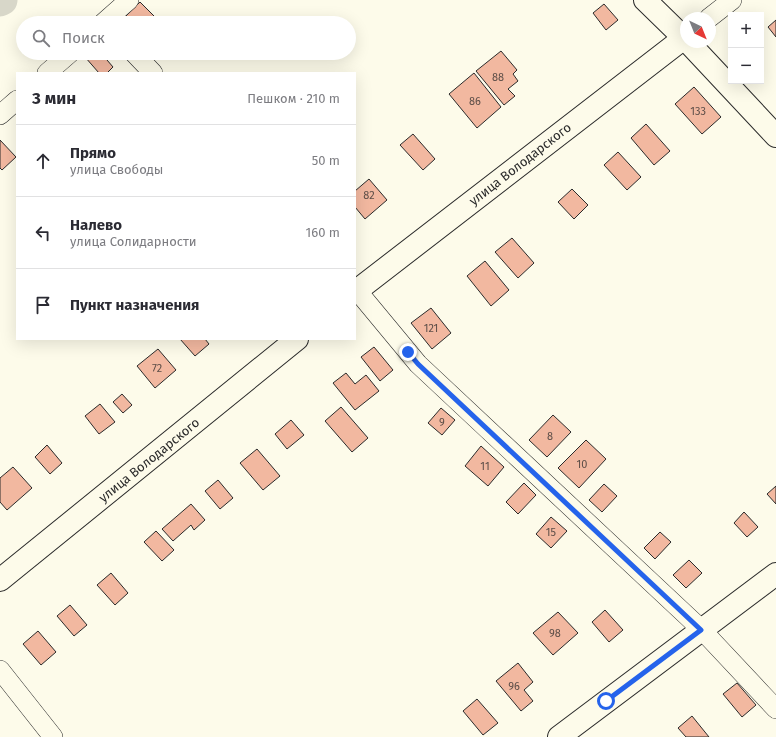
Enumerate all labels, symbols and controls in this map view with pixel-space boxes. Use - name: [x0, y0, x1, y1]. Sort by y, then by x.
- north arrow: [680, 12, 716, 48]
- map controls: [728, 12, 764, 84]
- button: +: [728, 12, 764, 48]
- search box: [16, 16, 356, 60]
- icon: search: [30, 27, 52, 49]
- text: Поиск: [62, 29, 105, 47]
- button: −: [728, 48, 764, 84]
- house number: 88: [492, 71, 504, 84]
- text: 3 мин: [32, 88, 76, 109]
- text: Пешком · 210 m: [247, 91, 340, 106]
- house number: 86: [469, 95, 481, 108]
- house number: 133: [690, 105, 706, 118]
- street label: улица Володарского: [466, 120, 574, 208]
- text: Прямо: [70, 144, 116, 162]
- icon: ahead: [32, 150, 54, 172]
- text: 50 m: [312, 153, 340, 168]
- text: улица Свободы: [70, 162, 163, 177]
- house number: 82: [363, 189, 375, 202]
- text: Налево: [70, 216, 122, 234]
- icon: left: [32, 222, 54, 244]
- text: 160 m: [306, 225, 340, 240]
- text: улица Солидарности: [70, 234, 197, 249]
- icon: arrive: [32, 294, 54, 316]
- text: Пункт назначения: [70, 296, 199, 314]
- house number: 121: [424, 322, 438, 335]
- route end: [399, 343, 417, 361]
- house number: 72: [152, 362, 162, 375]
- street label: улица Володарского: [96, 415, 202, 505]
- house number: 9: [439, 416, 445, 429]
- house number: 8: [547, 430, 553, 443]
- house number: 10: [577, 458, 587, 471]
- house number: 11: [480, 460, 490, 473]
- house number: 15: [546, 526, 557, 539]
- house number: 98: [549, 627, 561, 640]
- house number: 96: [508, 680, 520, 693]
- route start: [597, 692, 615, 710]

